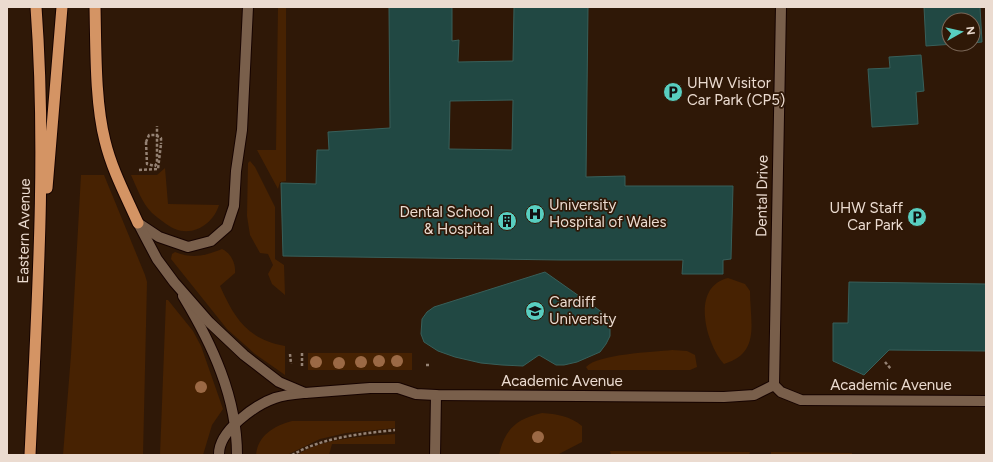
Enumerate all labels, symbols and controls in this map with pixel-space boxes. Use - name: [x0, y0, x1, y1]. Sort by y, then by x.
- north arrow: [941, 12, 981, 52]
- text: N: [963, 26, 977, 36]
- place label: UHW Visitor Car Park (CP5): [687, 74, 785, 109]
- parking icon: UHW Visitor Car Park (CP5): [662, 81, 684, 103]
- street label: Dental Drive: [752, 155, 772, 237]
- street label: Eastern Avenue: [14, 178, 34, 284]
- place label: University Hospital of Wales: [549, 196, 666, 231]
- place label: UHW Staff Car Park: [829, 199, 904, 234]
- place label: Dental School & Hospital: [399, 203, 493, 238]
- hospital icon: University Hospital of Wales: [524, 203, 546, 225]
- parking icon: UHW Staff Car Park: [906, 206, 928, 228]
- building icon: Dental School & Hospital: [496, 210, 518, 232]
- place label: Cardiff University: [549, 293, 616, 328]
- school or university icon: Cardiff University: [524, 300, 546, 322]
- street label: Academic Avenue: [501, 372, 623, 390]
- street label: Academic Avenue: [830, 376, 952, 394]

